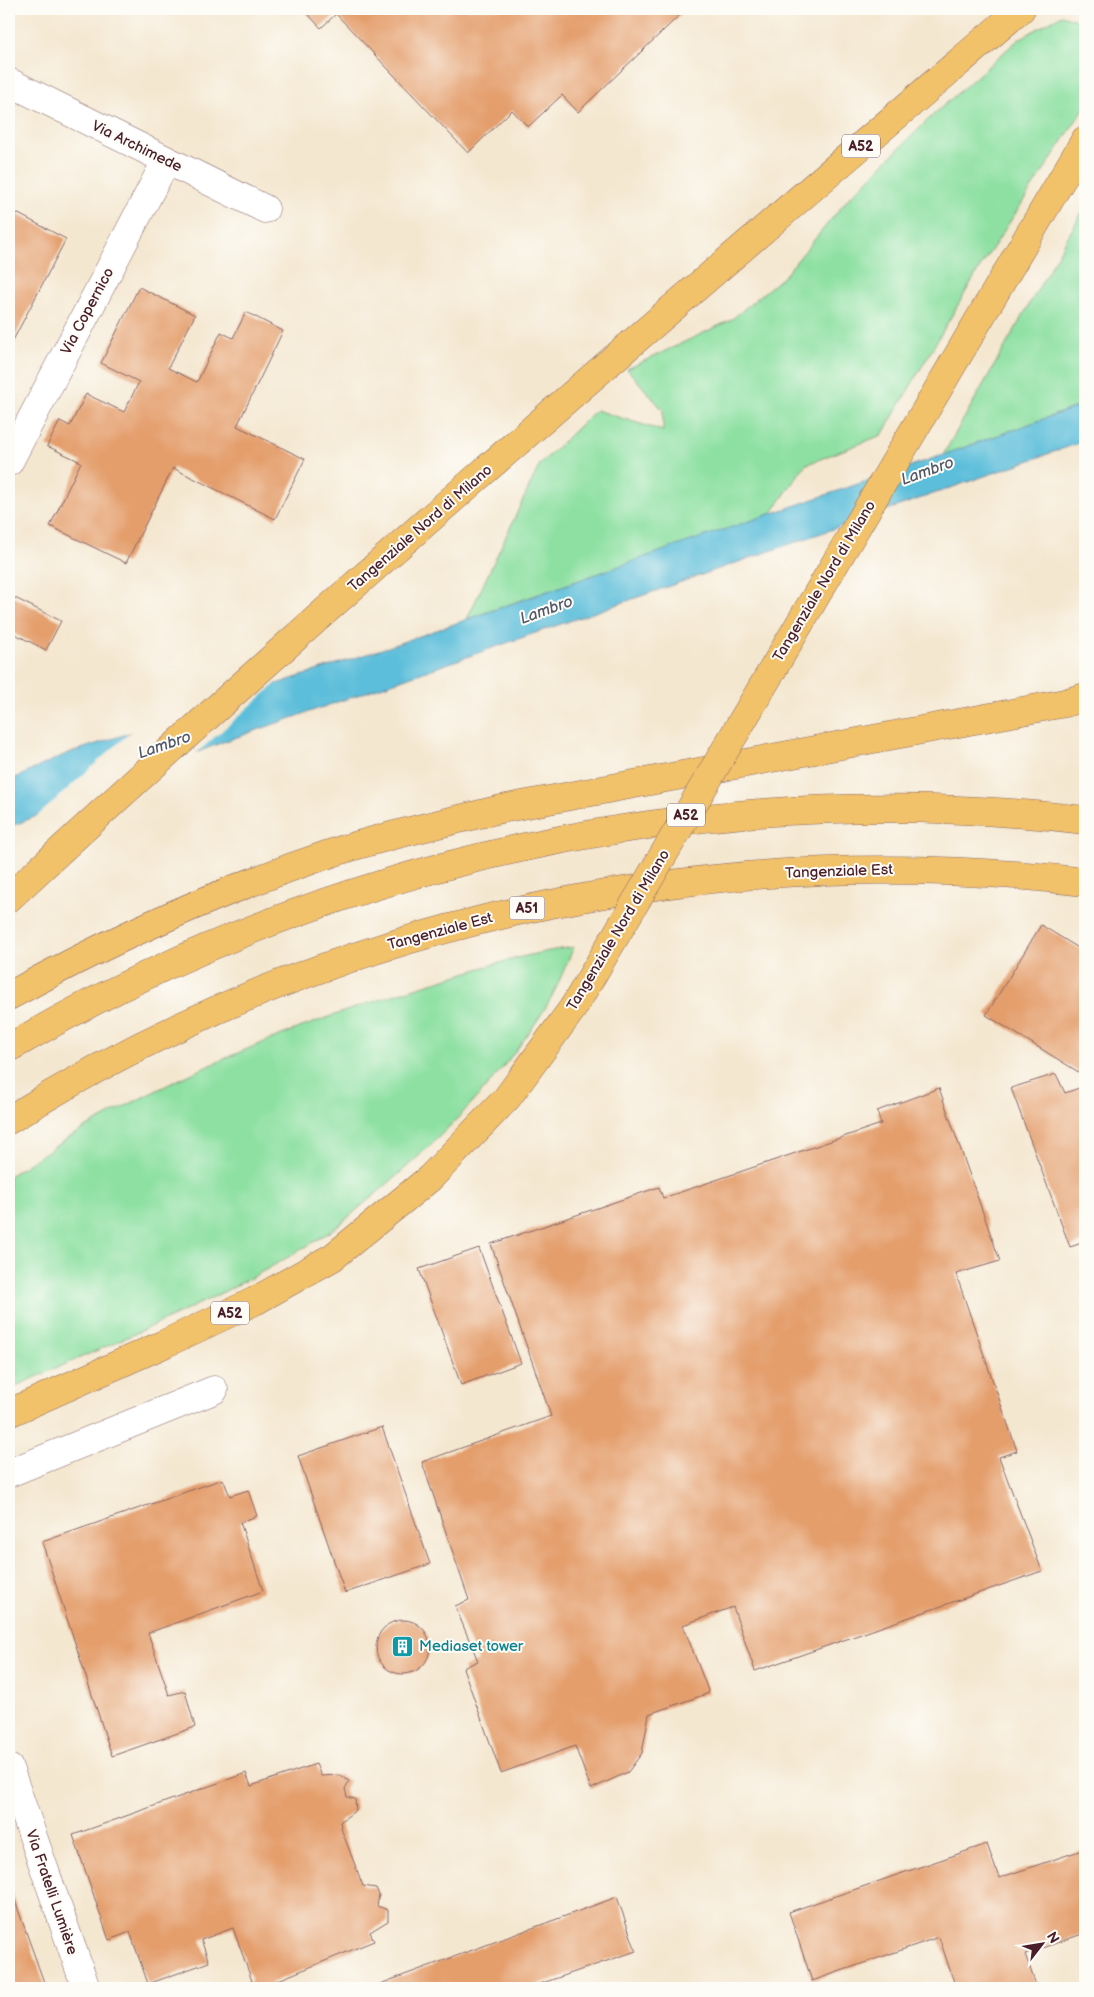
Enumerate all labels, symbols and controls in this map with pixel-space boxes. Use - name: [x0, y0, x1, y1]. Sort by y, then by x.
- street label: Via Archimede: [88, 116, 185, 177]
- road number: A52: [842, 134, 880, 158]
- street label: Via Copernico: [57, 264, 118, 358]
- water label: Lambro: [898, 453, 957, 490]
- street label: Tangenziale Nord di Milano: [344, 461, 496, 596]
- street label: Tangenziale Nord di Milano: [769, 497, 880, 665]
- water label: Lambro: [517, 592, 576, 629]
- water label: Lambro: [135, 728, 194, 763]
- road number: A52: [667, 804, 705, 826]
- street label: Tangenziale Nord di Milano: [563, 846, 674, 1014]
- street label: Tangenziale Est: [785, 860, 894, 883]
- road number: A51: [510, 896, 544, 920]
- street label: Tangenziale Est: [386, 908, 495, 955]
- road number: A52: [211, 1302, 249, 1325]
- building icon: Mediaset tower: [391, 1634, 415, 1658]
- place label: Mediaset tower: [419, 1637, 524, 1656]
- street label: Via Fratelli Lumière: [21, 1827, 82, 1957]
- north arrow: [1016, 1920, 1066, 1970]
- text: N: [1043, 1929, 1063, 1946]

